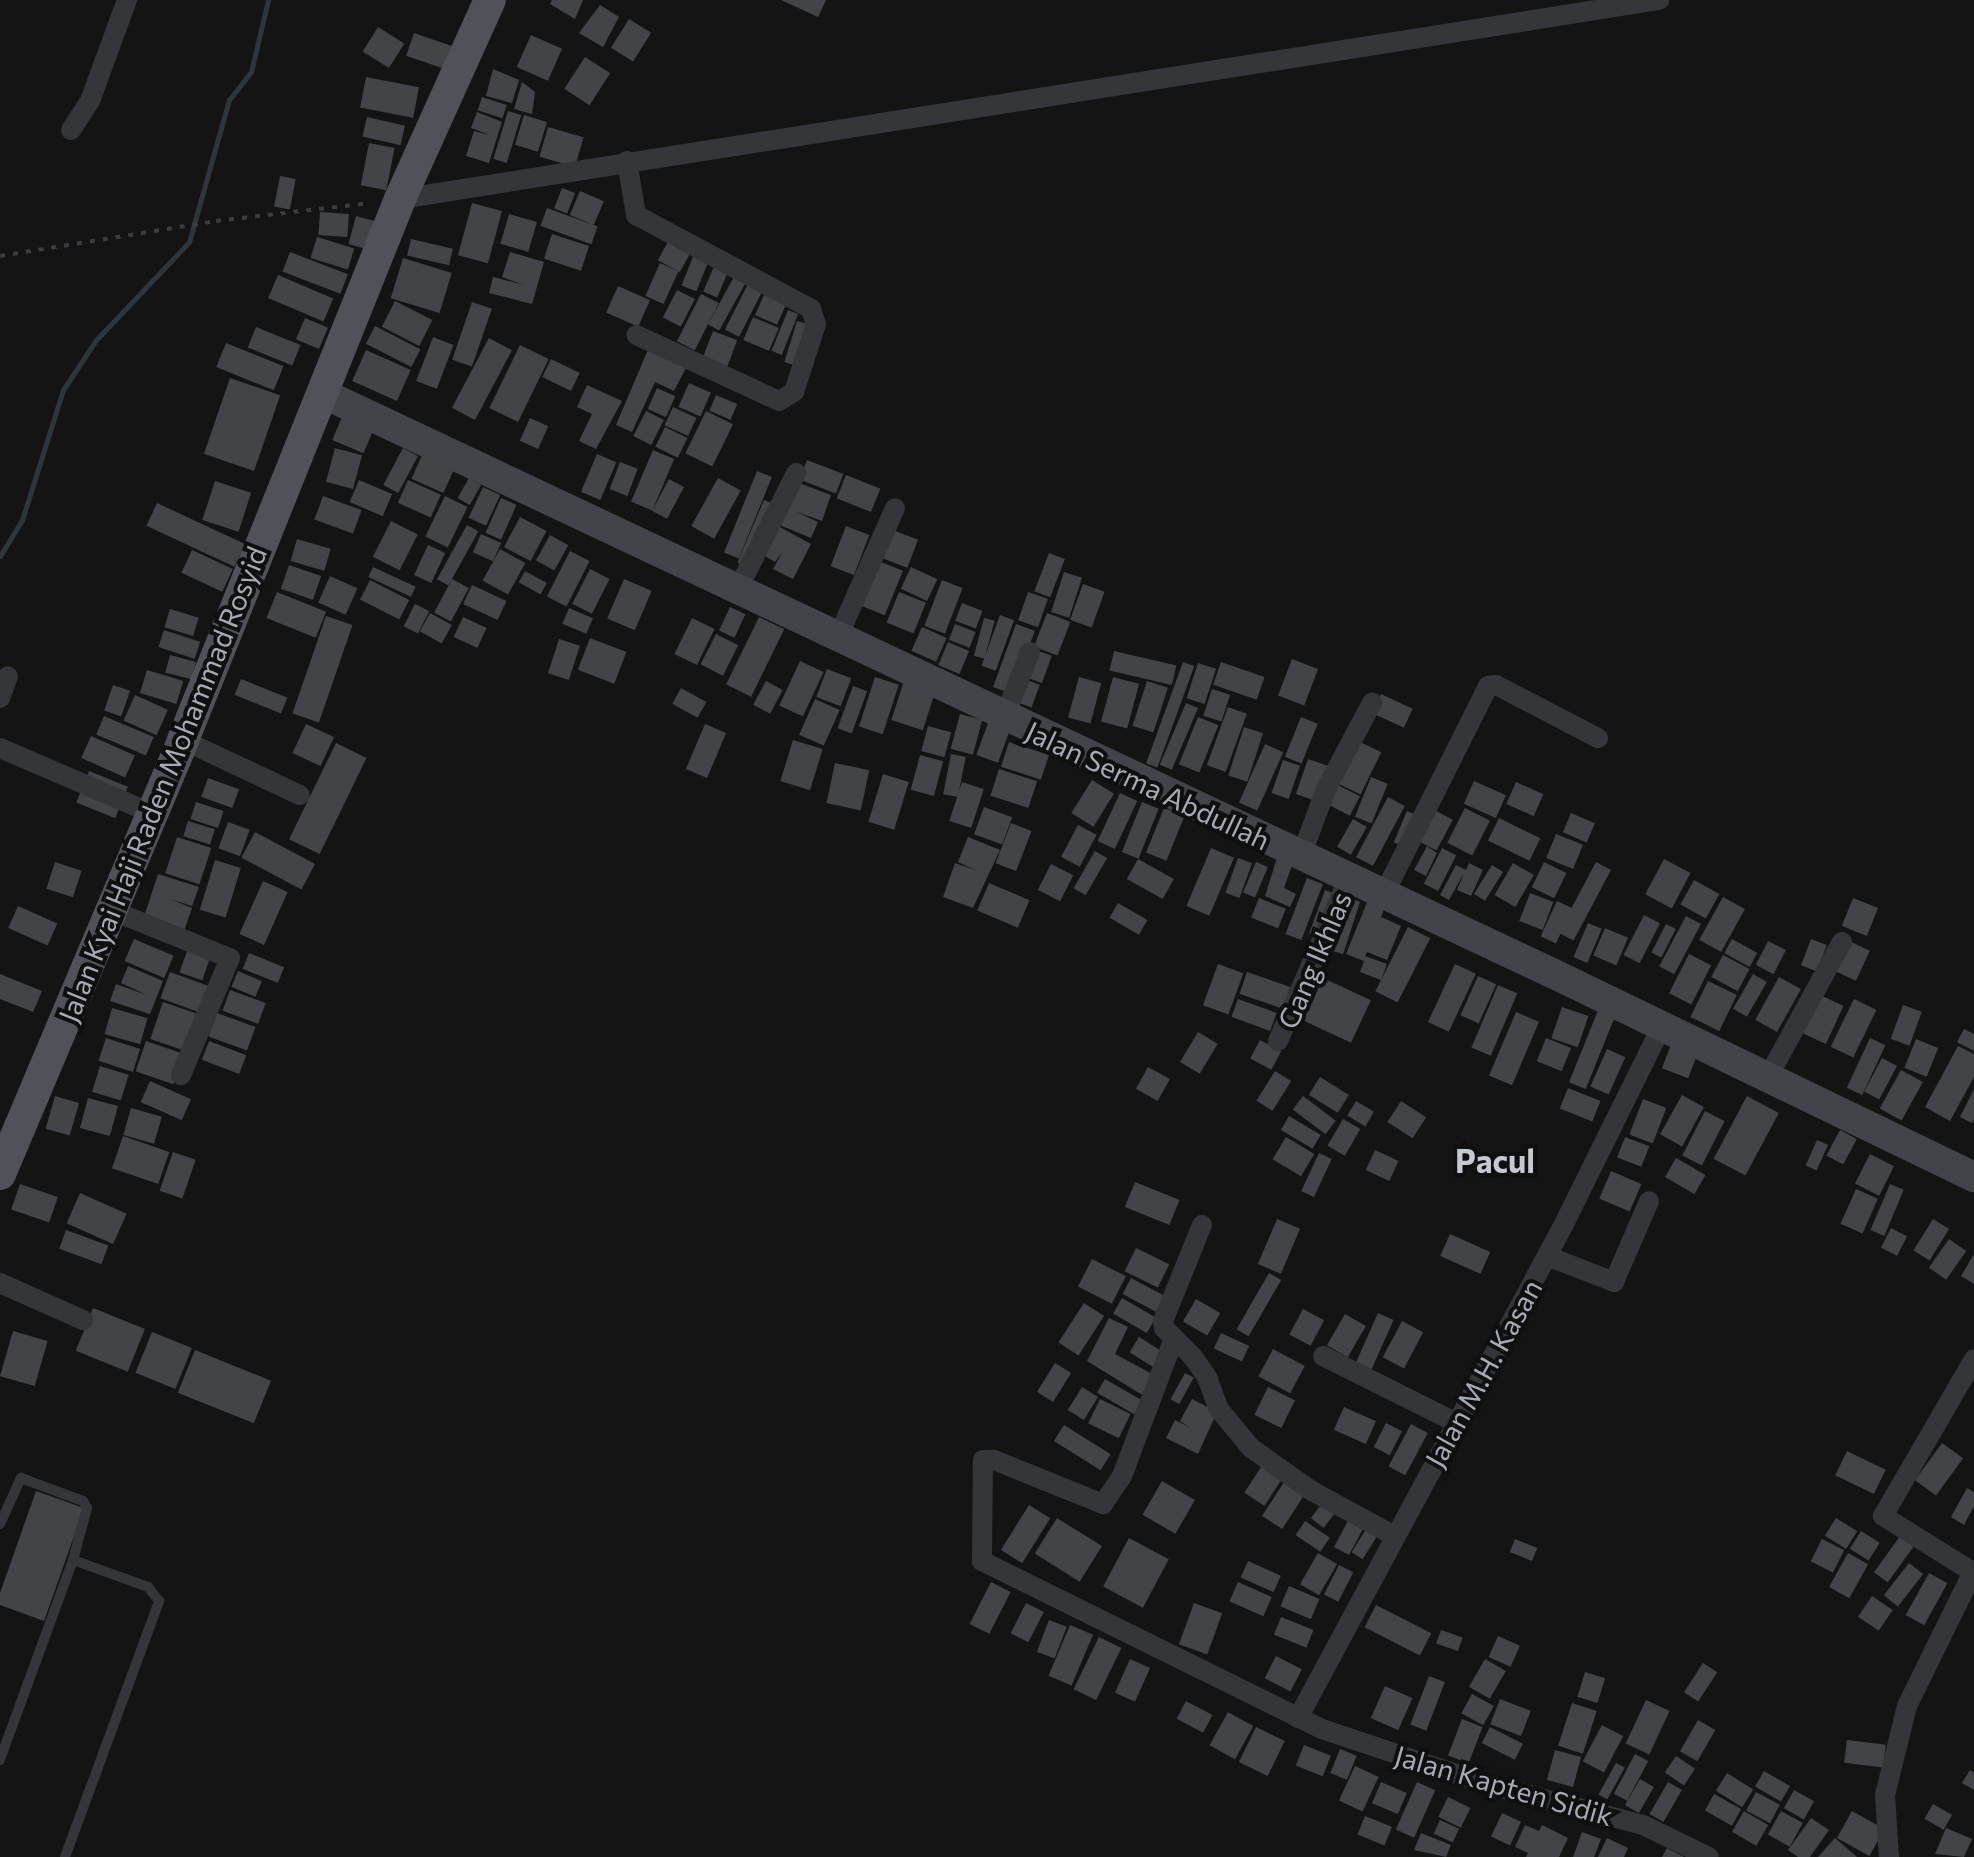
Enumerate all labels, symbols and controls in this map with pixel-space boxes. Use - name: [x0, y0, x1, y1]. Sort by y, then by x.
- street label: Jalan Kyai Haji Raden Mohammad Rosyid: [51, 541, 273, 1027]
- street label: Jalan Serma Abdullah: [1021, 714, 1275, 856]
- street label: Gang Ikhlas: [1270, 887, 1358, 1033]
- district label: Pacul: [1455, 1141, 1535, 1179]
- street label: Jalan M.H. Kasan: [1418, 1273, 1548, 1473]
- street label: Jalan Kapten Sidik: [1391, 1738, 1617, 1832]

